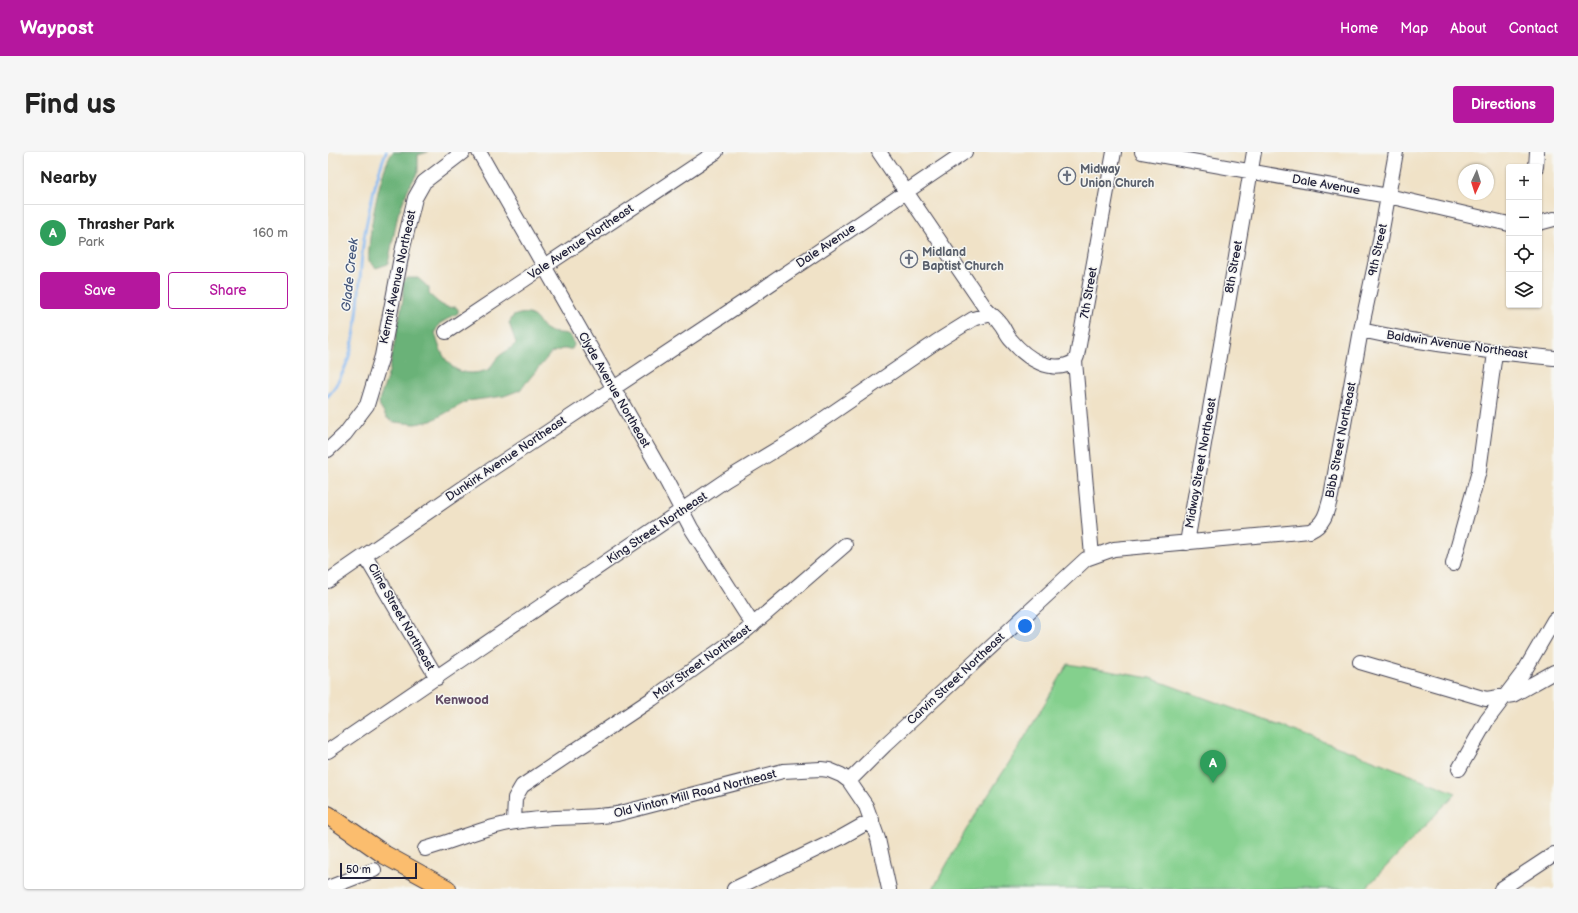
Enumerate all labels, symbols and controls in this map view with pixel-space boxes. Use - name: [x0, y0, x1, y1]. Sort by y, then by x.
- text: Waypost: [20, 17, 94, 40]
- text: Home: [1340, 20, 1378, 37]
- text: Map: [1400, 20, 1428, 37]
- text: About: [1450, 20, 1487, 37]
- text: Contact: [1509, 20, 1558, 37]
- button: Directions: [1453, 86, 1554, 123]
- text: Find us: [24, 88, 116, 121]
- place label: Midway Union Church: [1080, 162, 1154, 191]
- north arrow: [1458, 164, 1494, 200]
- map controls: [1506, 164, 1542, 308]
- button: +: [1506, 164, 1542, 200]
- church icon: Midway Union Church: [1057, 166, 1077, 186]
- text: Nearby: [40, 168, 97, 188]
- street label: Dale Avenue: [1291, 172, 1361, 198]
- button: −: [1506, 200, 1542, 236]
- street label: Vale Avenue Northeast: [525, 201, 637, 283]
- street label: Kermit Avenue Northeast: [376, 208, 420, 345]
- text: Thrasher Park: [78, 215, 174, 234]
- street label: Dale Avenue: [793, 221, 859, 271]
- street label: 9th Street: [1365, 222, 1391, 278]
- text: A: [49, 225, 57, 241]
- text: 160 m: [253, 225, 288, 241]
- text: Park: [78, 234, 104, 250]
- button: locate: [1506, 236, 1542, 272]
- water label: Glade Creek: [338, 237, 362, 313]
- street label: 8th Street: [1222, 239, 1246, 295]
- place label: Midland Baptist Church: [922, 245, 1004, 274]
- church icon: Midland Baptist Church: [899, 249, 919, 269]
- street label: 7th Street: [1077, 266, 1101, 320]
- button: Save: [40, 272, 160, 309]
- button: Share: [168, 272, 288, 309]
- button: layers: [1506, 272, 1542, 308]
- street label: Baldwin Avenue Northeast: [1385, 328, 1529, 362]
- street label: Clyde Avenue Northeast: [575, 329, 653, 451]
- street label: Bibb Street Northeast: [1322, 380, 1360, 499]
- street label: Midway Street Northeast: [1182, 396, 1220, 529]
- street label: Dunkirk Avenue Northeast: [443, 413, 569, 505]
- street label: King Street Northeast: [604, 489, 710, 567]
- street label: Cline Street Northeast: [364, 561, 438, 674]
- your location: [1015, 616, 1035, 636]
- street label: Moir Street Northeast: [650, 621, 754, 703]
- street label: Carvin Street Northeast: [904, 630, 1008, 728]
- district label: Kenwood: [435, 692, 489, 708]
- pin: A: [1200, 750, 1226, 783]
- street label: Old Vinton Mill Road Northeast: [612, 766, 778, 821]
- scale bar: [340, 861, 417, 880]
- text: 50 m: [346, 863, 371, 876]

